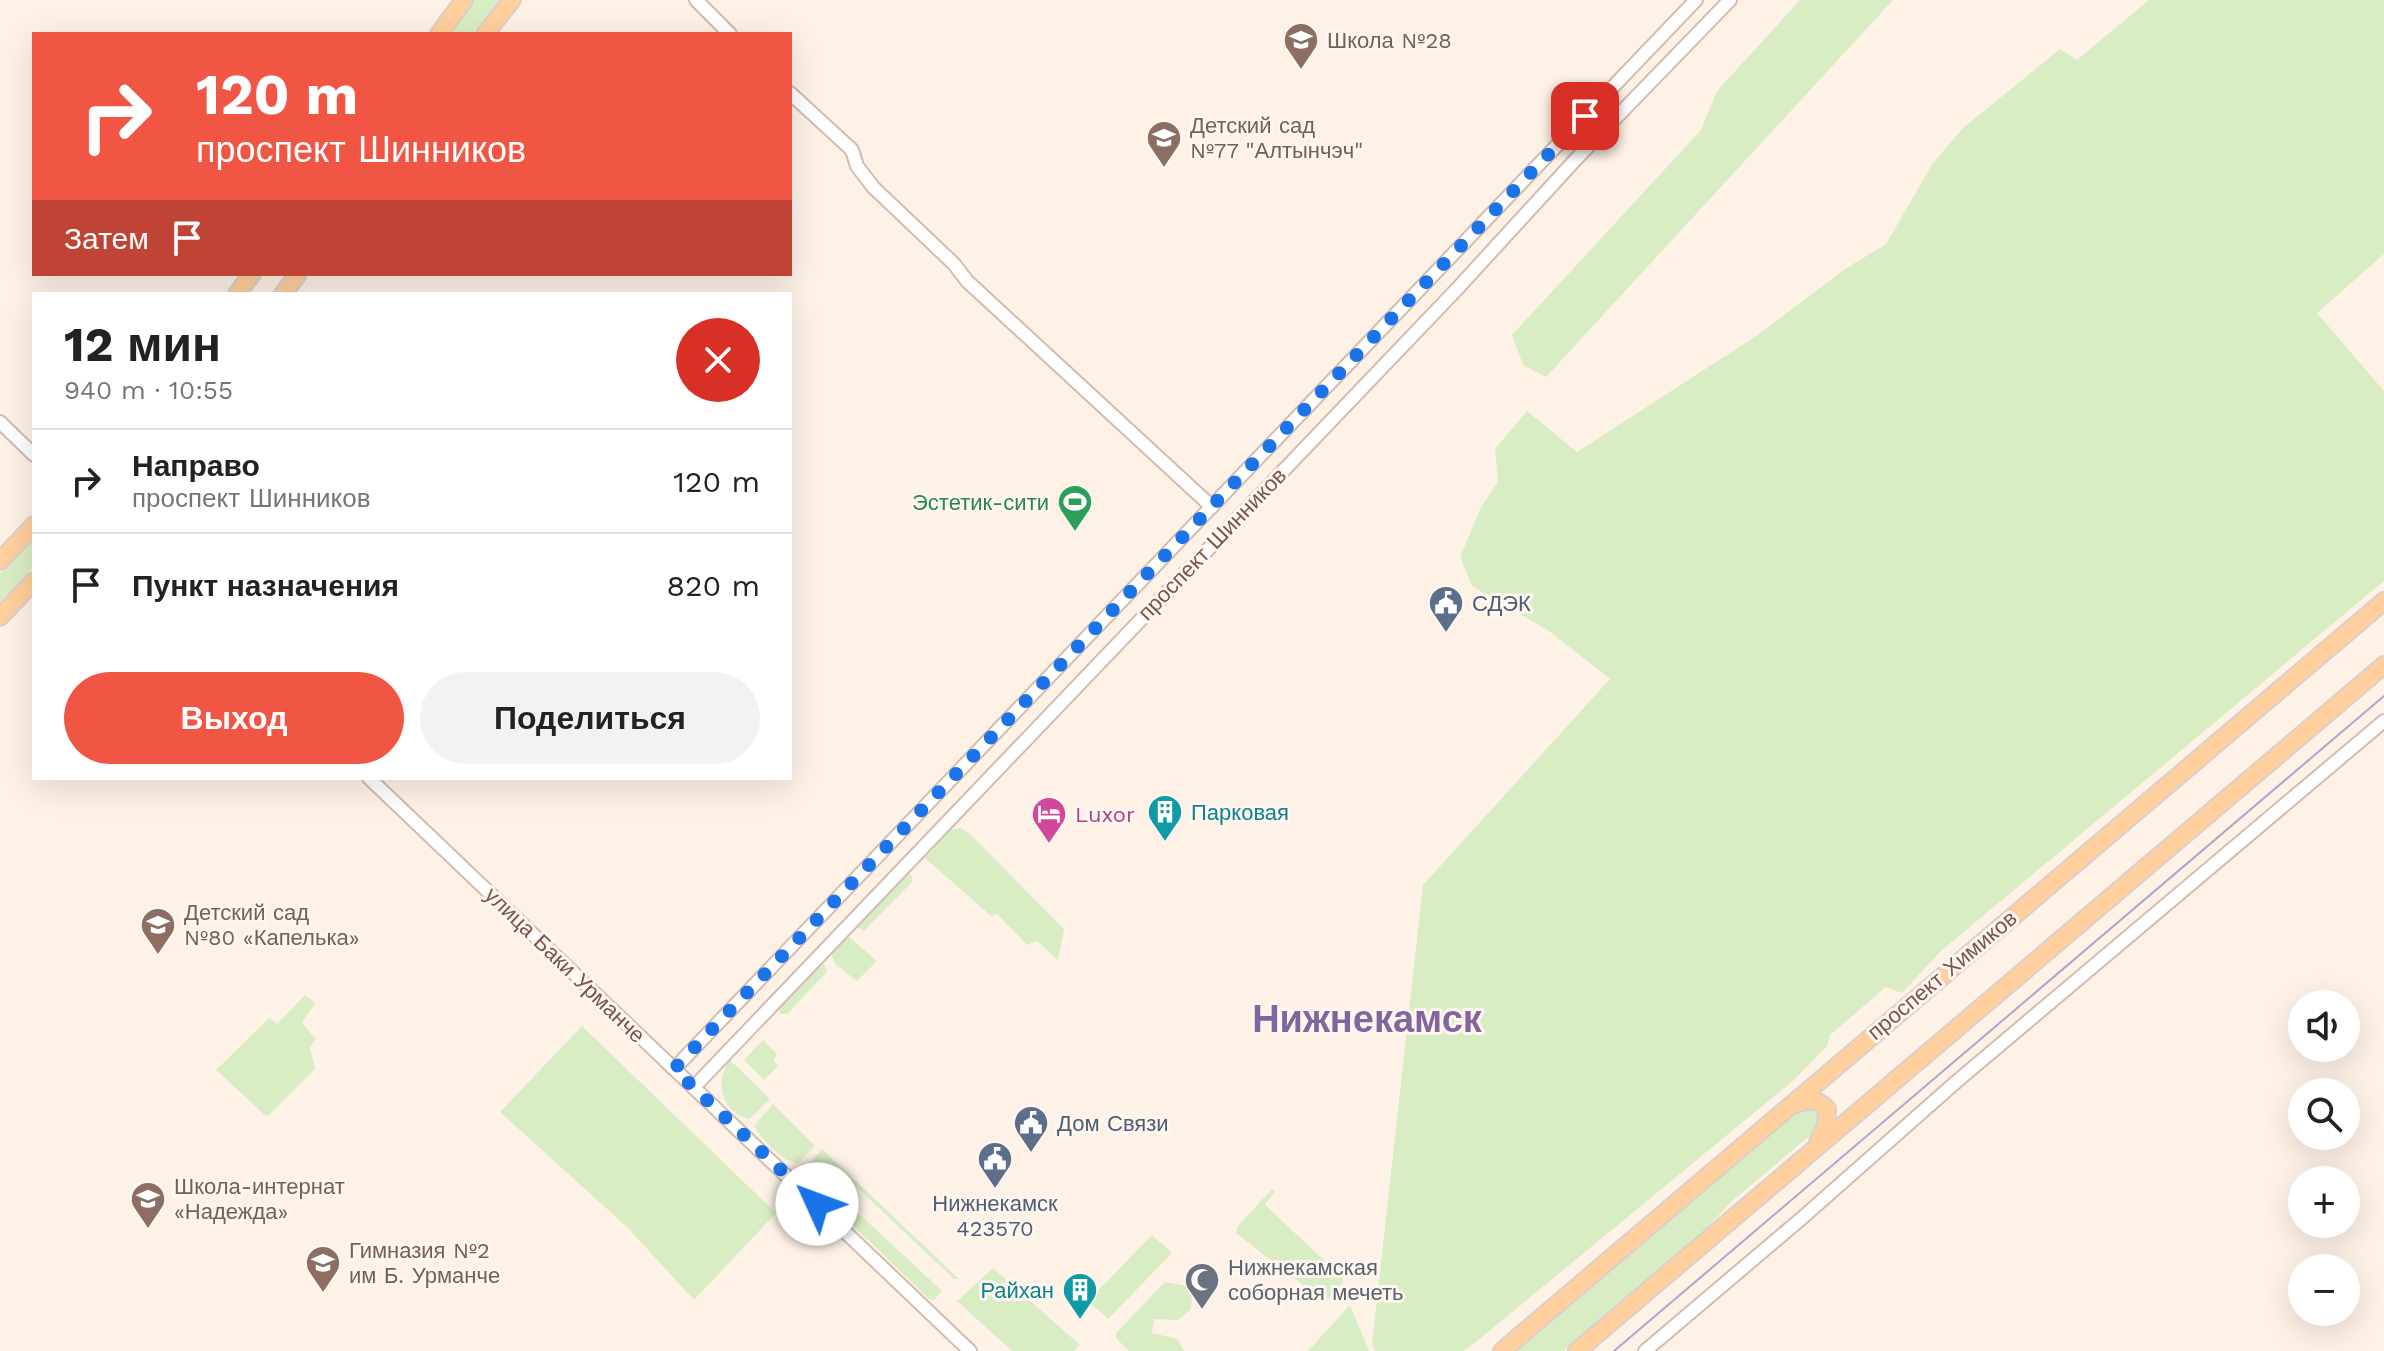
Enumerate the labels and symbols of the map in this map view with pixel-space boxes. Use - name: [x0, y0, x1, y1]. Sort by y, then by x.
- school or university icon: Школа №28: [1282, 21, 1320, 71]
- place label: Школа №28: [1327, 28, 1452, 53]
- pin: [1551, 82, 1619, 150]
- place label: Детский сад №77 "Алтынчэч": [1190, 113, 1363, 163]
- school or university icon: Детский сад №77 "Алтынчэч": [1145, 119, 1183, 169]
- street label: проспект Шинников: [1133, 463, 1291, 625]
- sports icon: Эстетик-сити: [1056, 483, 1094, 533]
- place label: Эстетик-сити: [912, 490, 1049, 515]
- public building icon: СДЭК: [1427, 584, 1465, 634]
- place label: СДЭК: [1472, 591, 1531, 616]
- building icon: Парковая: [1146, 793, 1184, 843]
- hotel icon: Luxor: [1030, 795, 1068, 845]
- place label: Парковая: [1191, 800, 1289, 825]
- place label: Luxor: [1075, 802, 1135, 827]
- street label: улица Баки Урманче: [480, 882, 650, 1048]
- place label: Детский сад №80 «Капелька»: [184, 900, 360, 950]
- street label: проспект Химиков: [1862, 905, 2022, 1045]
- school or university icon: Детский сад №80 «Капелька»: [139, 906, 177, 956]
- district label: Нижнекамск: [1252, 997, 1483, 1041]
- public building icon: Дом Связи: [1012, 1104, 1050, 1154]
- place label: Дом Связи: [1057, 1111, 1169, 1136]
- public building icon: Нижнекамск 423570: [976, 1140, 1014, 1190]
- position arrow: [775, 1162, 859, 1246]
- place label: Школа-интернат «Надежда»: [174, 1174, 345, 1224]
- school or university icon: Школа-интернат «Надежда»: [129, 1180, 167, 1230]
- place label: Нижнекамск 423570: [932, 1191, 1058, 1241]
- place label: Гимназия №2 им Б. Урманче: [349, 1238, 500, 1288]
- school or university icon: Гимназия №2 им Б. Урманче: [304, 1244, 342, 1294]
- place label: Нижнекамская соборная мечеть: [1228, 1255, 1404, 1305]
- mosque icon: Нижнекамская соборная мечеть: [1183, 1261, 1221, 1311]
- building icon: Райхан: [1061, 1271, 1099, 1321]
- place label: Райхан: [980, 1278, 1054, 1303]

